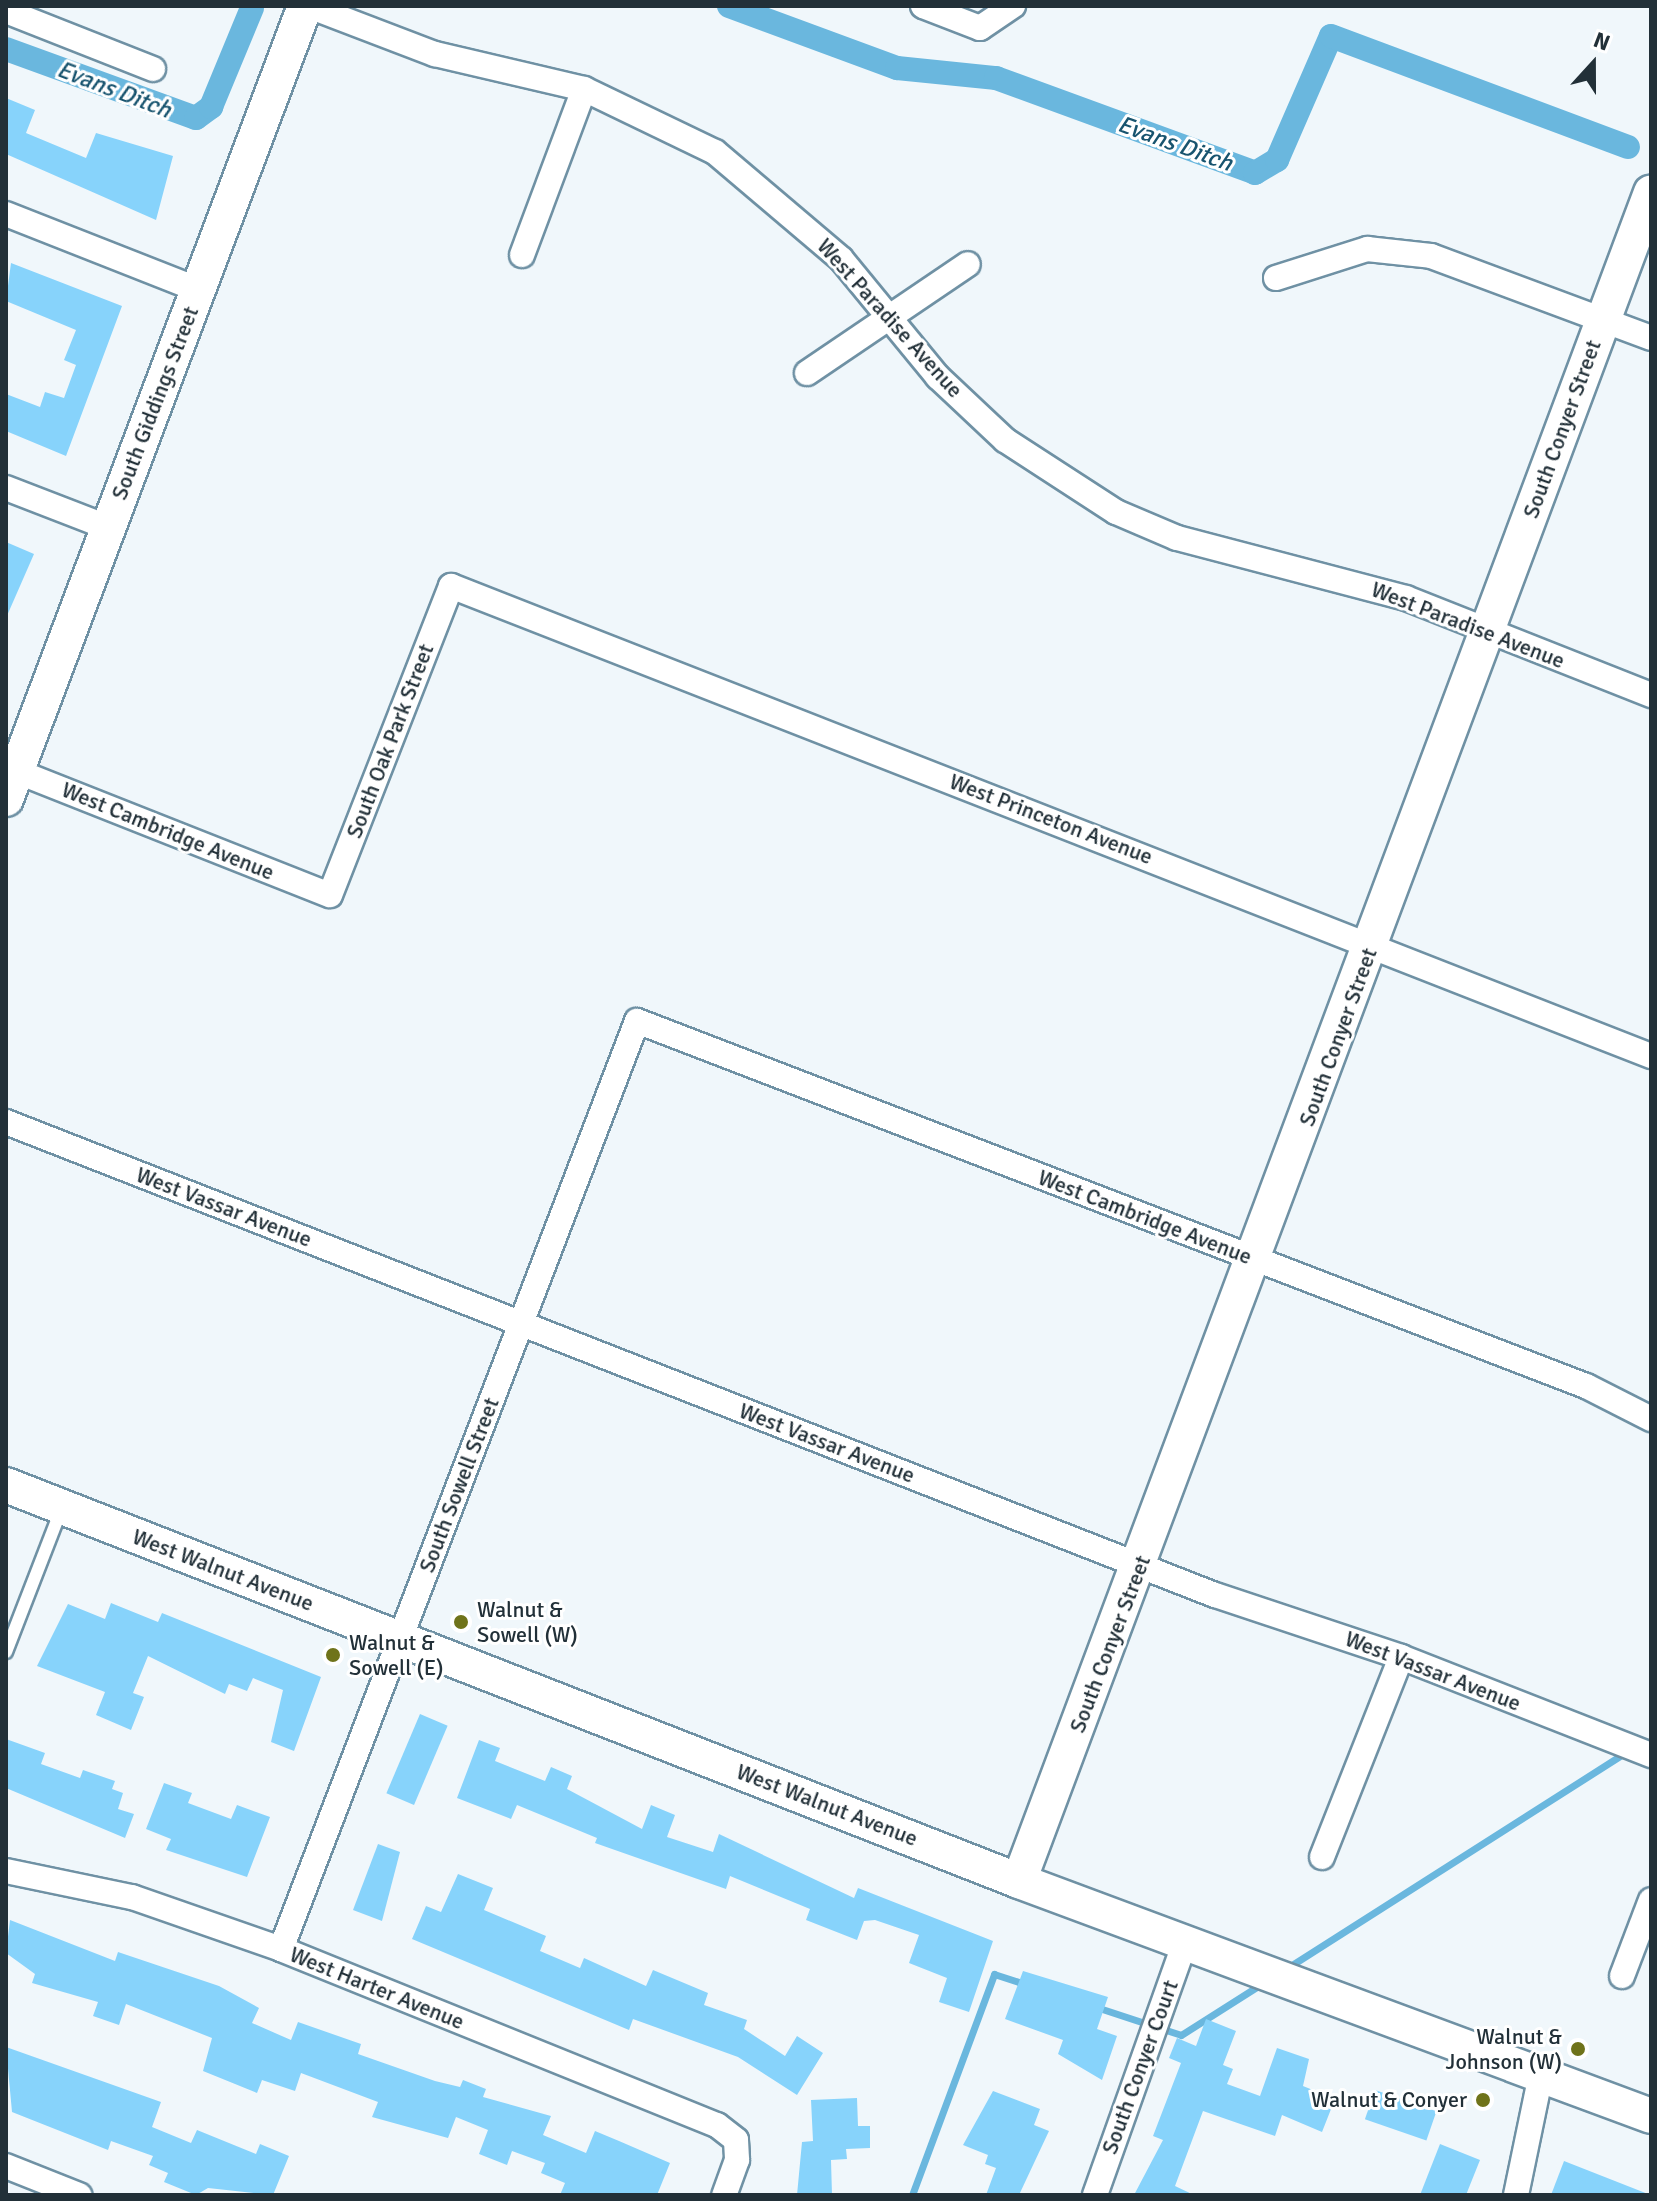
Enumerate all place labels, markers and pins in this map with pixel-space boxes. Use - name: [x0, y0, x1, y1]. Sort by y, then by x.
- place label: Walnut & Sowell (W): [477, 1596, 578, 1648]
- marker: Walnut & Sowell (W): [452, 1613, 470, 1631]
- place label: Walnut & Sowell (E): [349, 1629, 444, 1680]
- marker: Walnut & Sowell (E): [324, 1646, 342, 1664]
- place label: Walnut & Johnson (W): [1446, 2023, 1562, 2074]
- marker: Walnut & Johnson (W): [1569, 2040, 1587, 2058]
- place label: Walnut & Conyer: [1311, 2087, 1467, 2113]
- marker: Walnut & Conyer: [1474, 2091, 1492, 2109]

